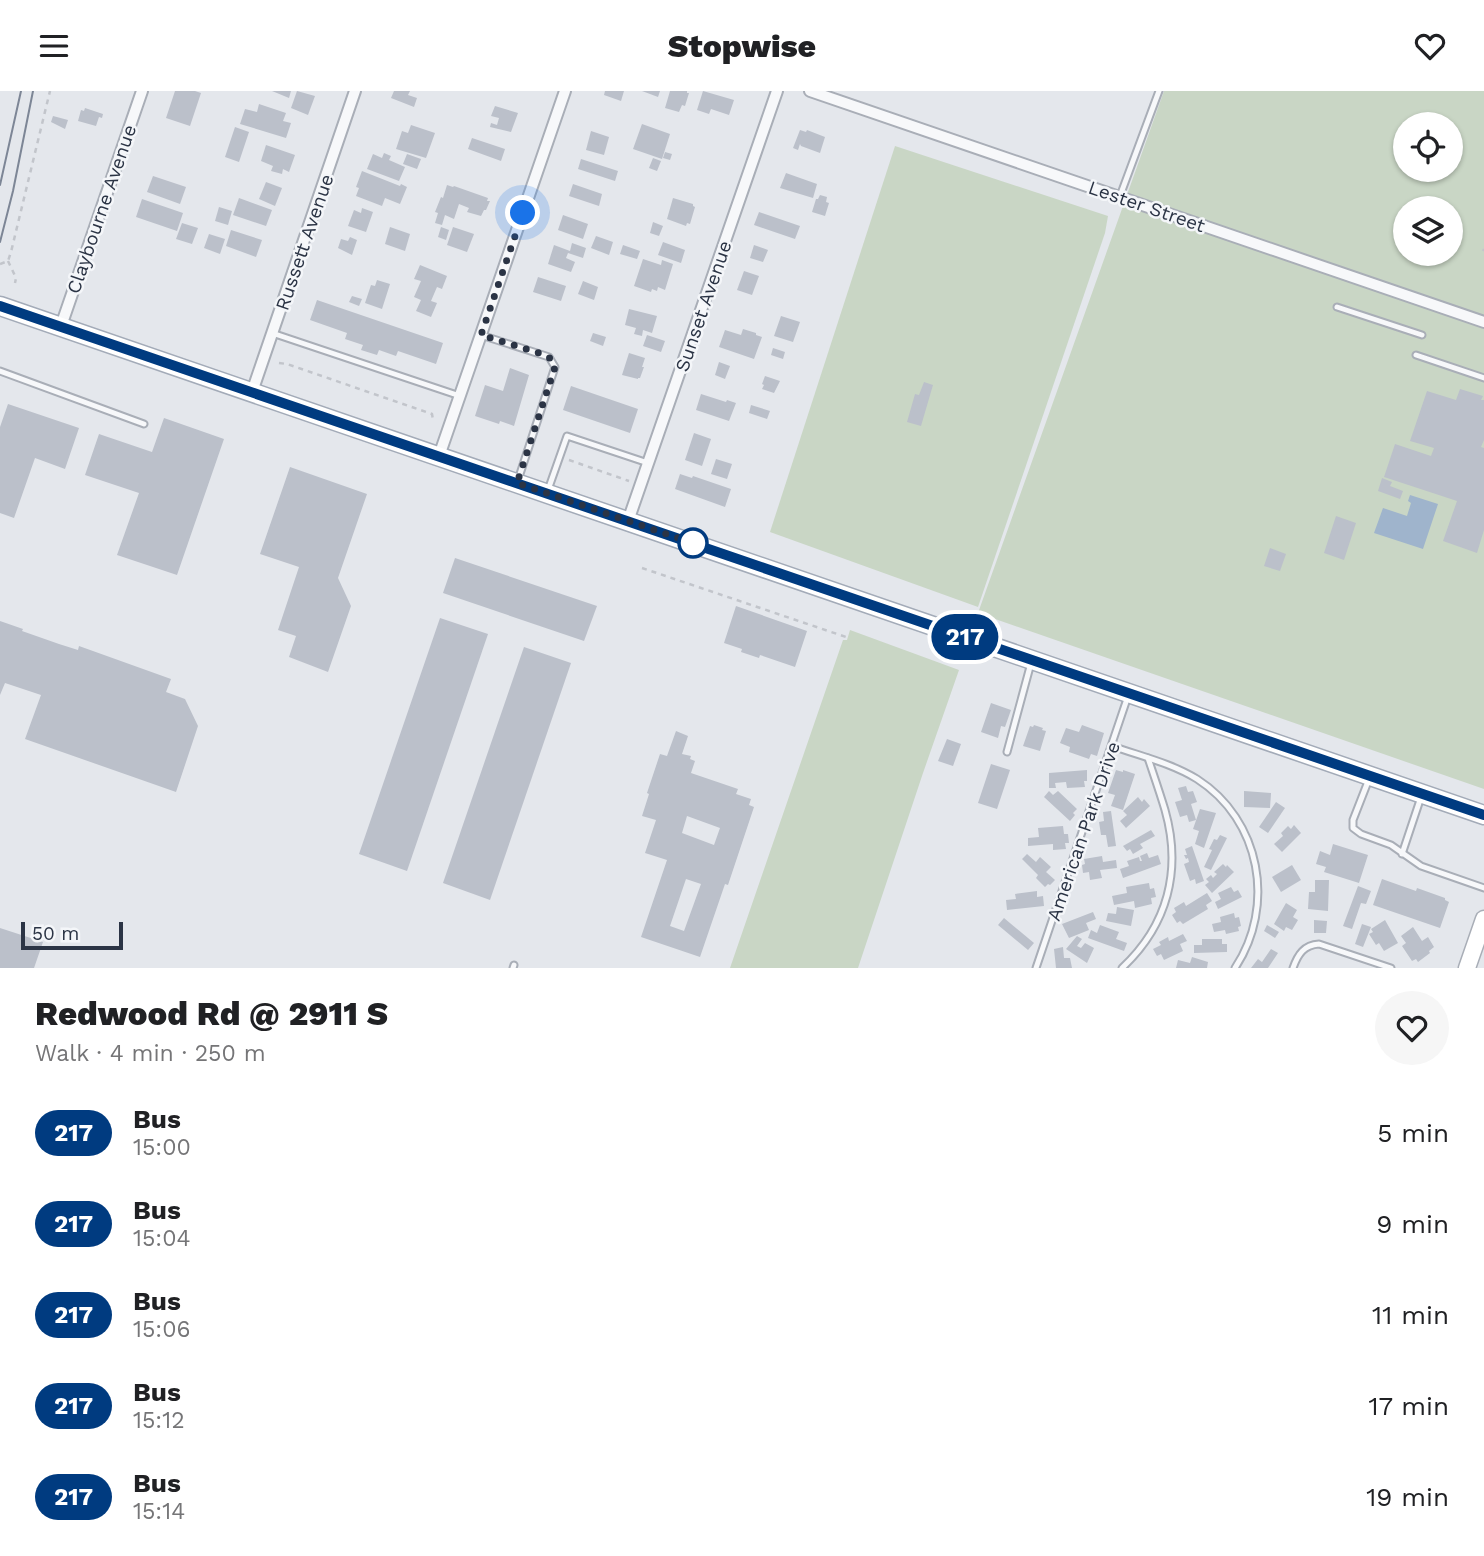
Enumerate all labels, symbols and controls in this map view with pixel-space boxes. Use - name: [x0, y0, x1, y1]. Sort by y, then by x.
- icon: menu: [35, 27, 73, 65]
- text: Stopwise: [668, 27, 816, 65]
- icon: heart: [1411, 27, 1449, 65]
- map controls: [1393, 112, 1463, 266]
- button: locate: [1393, 112, 1463, 182]
- street label: Claybourne Avenue: [62, 122, 141, 297]
- street label: Russett Avenue: [270, 171, 339, 313]
- street label: Lester Street: [1085, 176, 1208, 237]
- your location: [505, 195, 540, 230]
- button: layers: [1393, 196, 1463, 266]
- street label: Sunset Avenue: [670, 238, 737, 375]
- unlabelled marker: [678, 528, 708, 558]
- line badge: 217: [925, 614, 1005, 660]
- text: 217: [945, 623, 985, 651]
- street label: American Park Drive: [1042, 738, 1125, 924]
- scale bar: [21, 919, 122, 951]
- text: 50 m: [32, 922, 79, 945]
- button: heart: [1375, 991, 1449, 1065]
- text: Redwood Rd @ 2911 S: [35, 994, 388, 1033]
- text: Walk · 4 min · 250 m: [35, 1040, 266, 1067]
- text: Bus: [133, 1104, 181, 1134]
- text: 5 min: [1377, 1118, 1449, 1148]
- text: 217: [54, 1119, 93, 1147]
- text: 15:00: [133, 1134, 191, 1161]
- text: Bus: [133, 1195, 181, 1225]
- text: 9 min: [1376, 1209, 1449, 1239]
- text: 217: [54, 1210, 93, 1238]
- text: 15:04: [133, 1225, 191, 1252]
- text: Bus: [133, 1286, 181, 1316]
- text: 11 min: [1372, 1300, 1449, 1330]
- text: 217: [54, 1301, 93, 1329]
- text: 15:06: [133, 1316, 190, 1343]
- text: Bus: [133, 1377, 181, 1407]
- text: 17 min: [1368, 1391, 1449, 1421]
- text: 217: [54, 1392, 93, 1420]
- text: 15:12: [133, 1407, 185, 1434]
- text: Bus: [133, 1468, 181, 1498]
- text: 19 min: [1366, 1482, 1449, 1512]
- text: 217: [54, 1483, 93, 1511]
- text: 15:14: [133, 1498, 185, 1525]

